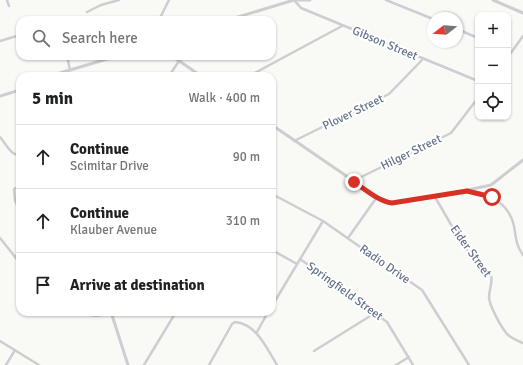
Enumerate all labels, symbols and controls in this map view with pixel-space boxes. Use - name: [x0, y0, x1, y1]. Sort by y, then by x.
- north arrow: [427, 12, 463, 48]
- map controls: [475, 12, 511, 120]
- button: +: [475, 12, 511, 48]
- search box: [16, 16, 276, 60]
- street label: Gibson Street: [350, 23, 420, 64]
- icon: search: [30, 27, 52, 49]
- text: Search here: [62, 29, 138, 47]
- button: −: [475, 48, 511, 84]
- button: locate: [475, 84, 511, 120]
- text: 5 min: [32, 88, 73, 109]
- text: Walk · 400 m: [189, 90, 260, 106]
- street label: Plover Street: [320, 91, 386, 134]
- street label: Hilger Street: [379, 131, 444, 174]
- text: Continue: [70, 140, 129, 158]
- icon: ahead: [32, 146, 54, 168]
- text: 90 m: [233, 149, 260, 165]
- text: Scimitar Drive: [70, 158, 149, 174]
- route end: [345, 173, 363, 191]
- route start: [483, 188, 501, 206]
- text: Continue: [70, 204, 129, 222]
- icon: ahead: [32, 210, 54, 232]
- text: 310 m: [226, 213, 260, 229]
- text: Klauber Avenue: [70, 222, 157, 238]
- street label: Eider Street: [447, 222, 495, 280]
- street label: Radio Drive: [356, 242, 413, 287]
- street label: Springfield Street: [304, 259, 386, 324]
- icon: arrive: [32, 274, 54, 296]
- text: Arrive at destination: [70, 276, 205, 294]

